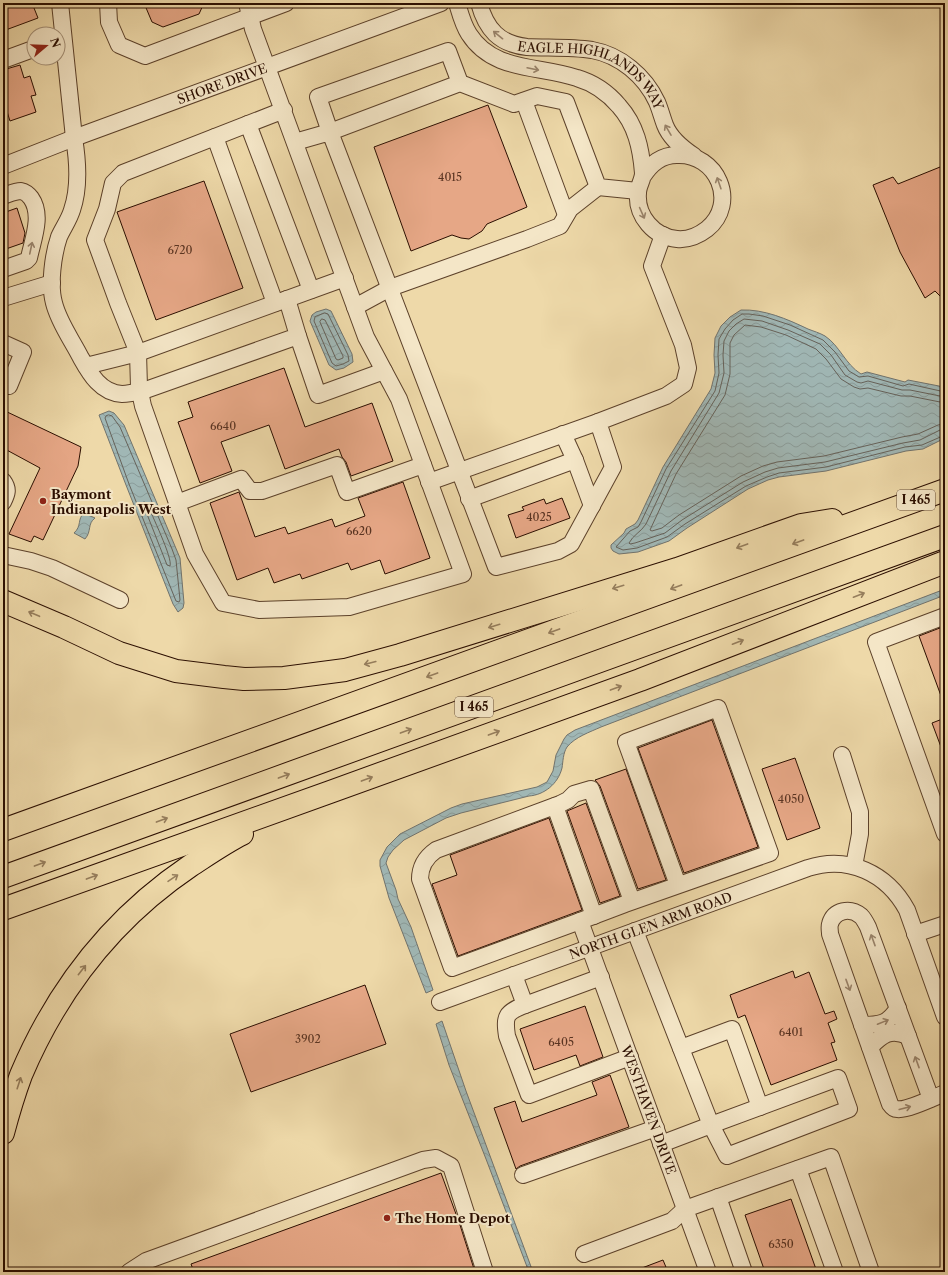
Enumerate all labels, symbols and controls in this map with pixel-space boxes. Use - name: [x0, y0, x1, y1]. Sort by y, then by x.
- north arrow: [26, 26, 66, 66]
- one-way arrow: [492, 31, 503, 40]
- text: N: [47, 36, 64, 50]
- street label: EAGLE HIGHLANDS WAY: [516, 38, 668, 113]
- street label: SHORE DRIVE: [175, 60, 269, 107]
- one-way arrow: [526, 65, 539, 73]
- one-way arrow: [663, 124, 671, 136]
- house number: 4015: [438, 170, 462, 184]
- one-way arrow: [715, 177, 723, 189]
- one-way arrow: [638, 207, 646, 219]
- one-way arrow: [28, 242, 36, 255]
- house number: 6720: [167, 243, 193, 257]
- house number: 6640: [210, 419, 236, 433]
- place label: Baymont Indianapolis West: [51, 486, 172, 517]
- road number: I 465: [897, 490, 935, 510]
- marker: Baymont Indianapolis West: [38, 496, 48, 506]
- house number: 4025: [526, 510, 552, 524]
- house number: 6620: [346, 524, 372, 538]
- one-way arrow: [793, 539, 805, 547]
- one-way arrow: [735, 543, 748, 550]
- one-way arrow: [671, 583, 683, 591]
- one-way arrow: [612, 584, 625, 591]
- one-way arrow: [852, 591, 864, 599]
- one-way arrow: [28, 610, 40, 617]
- one-way arrow: [488, 623, 501, 630]
- one-way arrow: [548, 627, 560, 635]
- one-way arrow: [731, 638, 743, 646]
- one-way arrow: [364, 660, 377, 668]
- one-way arrow: [426, 672, 438, 680]
- one-way arrow: [610, 684, 622, 692]
- road number: I 465: [455, 697, 493, 717]
- one-way arrow: [400, 727, 412, 735]
- one-way arrow: [487, 729, 500, 736]
- one-way arrow: [278, 771, 290, 779]
- one-way arrow: [361, 775, 373, 783]
- house number: 4050: [778, 792, 804, 806]
- one-way arrow: [155, 816, 168, 823]
- one-way arrow: [33, 860, 45, 868]
- one-way arrow: [86, 873, 98, 881]
- one-way arrow: [167, 874, 178, 882]
- street label: NORTH GLEN ARM ROAD: [567, 888, 734, 962]
- one-way arrow: [868, 935, 876, 947]
- one-way arrow: [77, 964, 86, 975]
- one-way arrow: [844, 978, 852, 990]
- one-way arrow: [876, 1018, 888, 1025]
- house number: 6401: [779, 1025, 804, 1039]
- house number: 3902: [295, 1032, 321, 1046]
- house number: 6405: [548, 1035, 574, 1049]
- street label: WESTHAVEN DRIVE: [618, 1042, 680, 1177]
- one-way arrow: [913, 1057, 921, 1069]
- one-way arrow: [16, 1076, 23, 1089]
- one-way arrow: [898, 1104, 911, 1111]
- place label: The Home Depot: [395, 1210, 511, 1226]
- marker: The Home Depot: [382, 1213, 392, 1223]
- house number: 6350: [768, 1237, 794, 1251]

